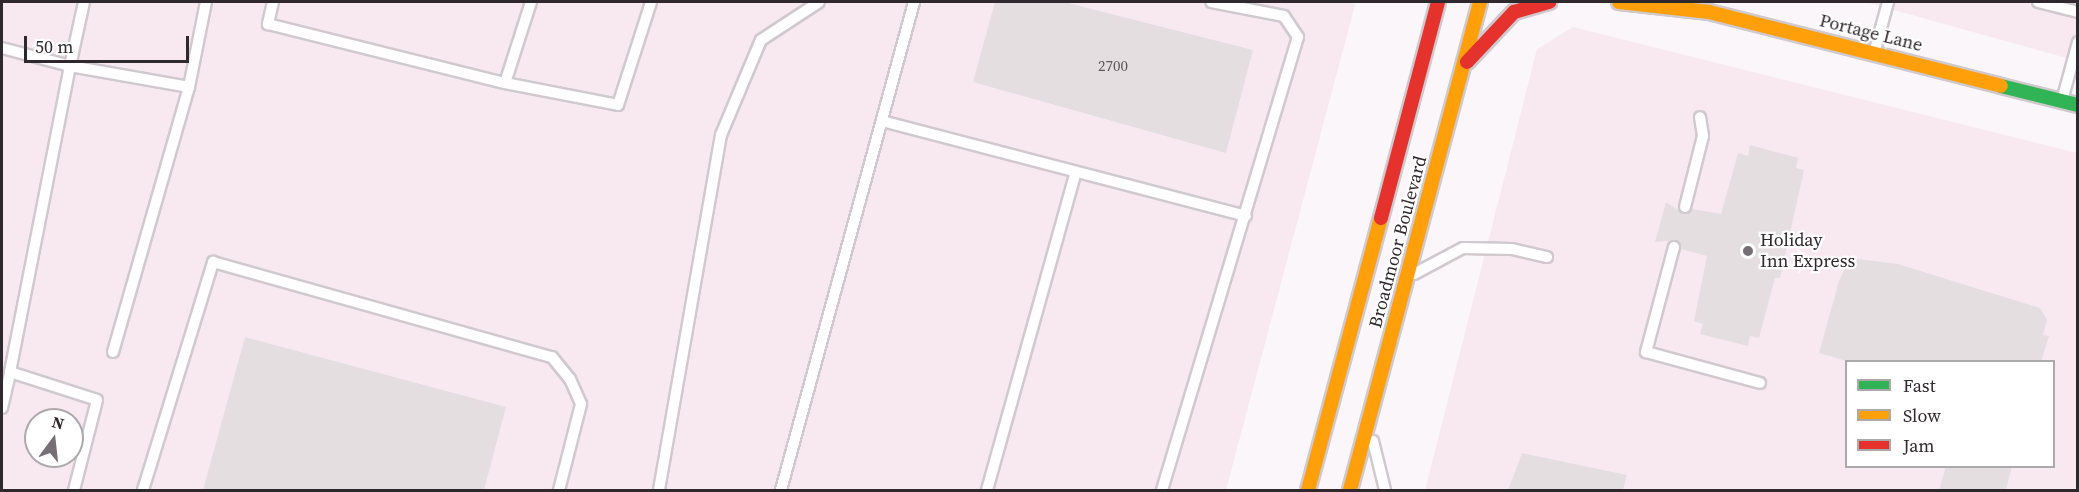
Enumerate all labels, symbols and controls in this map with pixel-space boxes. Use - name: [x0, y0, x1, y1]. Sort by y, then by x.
- street label: Portage Lane: [1817, 10, 1925, 56]
- scale bar: [27, 24, 192, 62]
- text: 50 m: [35, 34, 73, 59]
- house number: 2700: [1098, 57, 1128, 75]
- street label: Broadmoor Boulevard: [1365, 154, 1431, 330]
- place label: Holiday Inn Express: [1760, 230, 1855, 272]
- marker: Holiday Inn Express: [1741, 244, 1755, 258]
- legend: [1845, 360, 2055, 468]
- text: Fast: [1903, 373, 1936, 398]
- text: Slow: [1903, 403, 1941, 428]
- north arrow: [24, 408, 84, 468]
- text: N: [50, 410, 67, 435]
- text: Jam: [1903, 433, 1935, 458]

